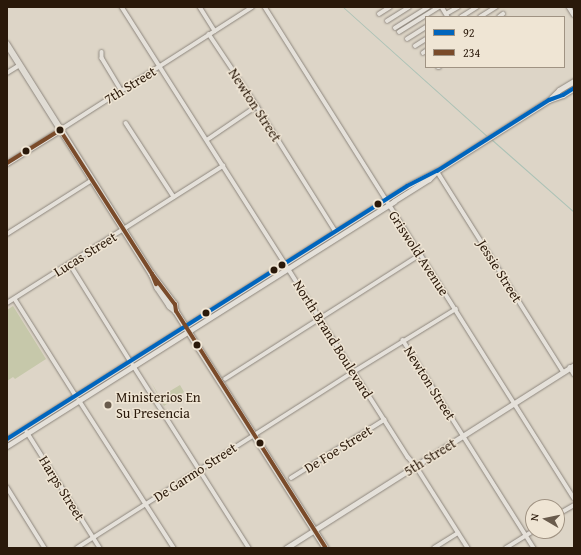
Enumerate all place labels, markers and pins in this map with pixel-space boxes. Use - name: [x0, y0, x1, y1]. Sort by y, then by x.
- unlabelled marker: [55, 125, 65, 135]
- unlabelled marker: [21, 146, 31, 156]
- unlabelled marker: [373, 199, 383, 209]
- unlabelled marker: [277, 260, 287, 270]
- unlabelled marker: [269, 265, 279, 275]
- unlabelled marker: [201, 308, 211, 318]
- unlabelled marker: [192, 340, 202, 350]
- place label: Ministerios En Su Presencia: [116, 389, 201, 422]
- marker: Ministerios En Su Presencia: [103, 400, 113, 410]
- unlabelled marker: [255, 438, 265, 448]

